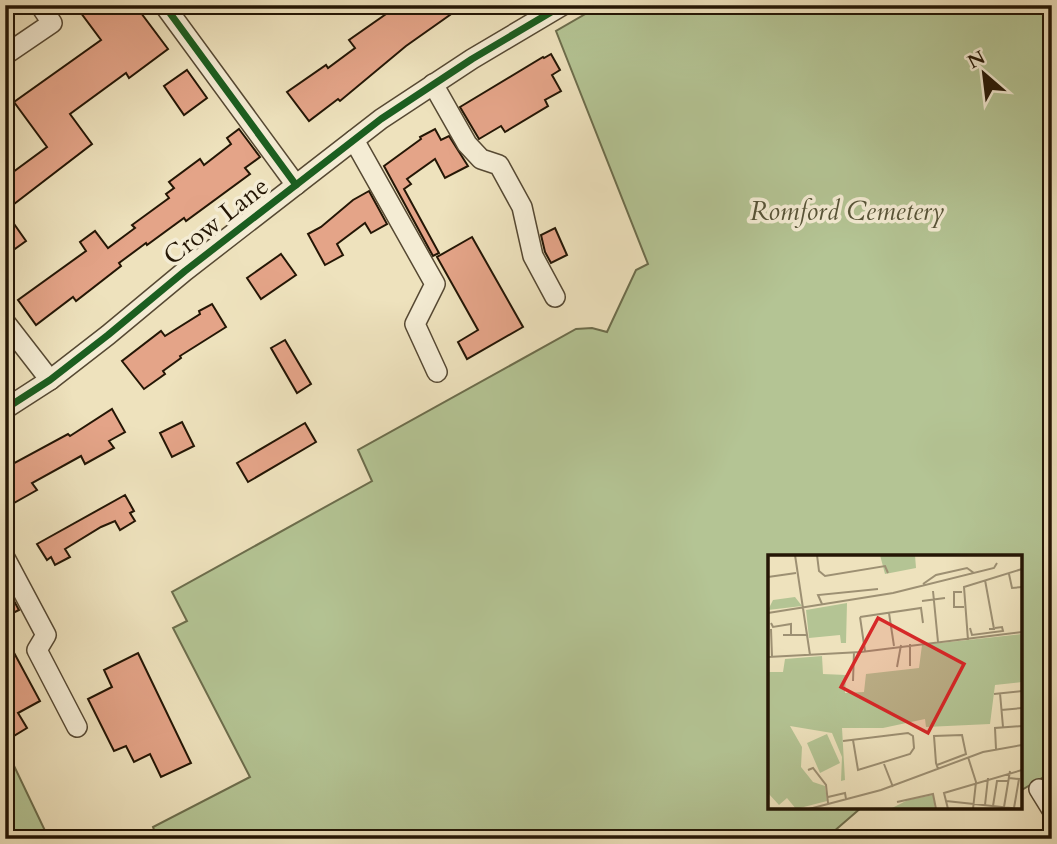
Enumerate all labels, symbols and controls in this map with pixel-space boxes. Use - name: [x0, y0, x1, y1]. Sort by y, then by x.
- north arrow: [948, 38, 1018, 108]
- text: N: [963, 44, 990, 75]
- street label: Crow Lane: [156, 169, 276, 273]
- park label: Romford Cemetery: [750, 194, 944, 229]
- inset map: [768, 555, 1022, 809]

